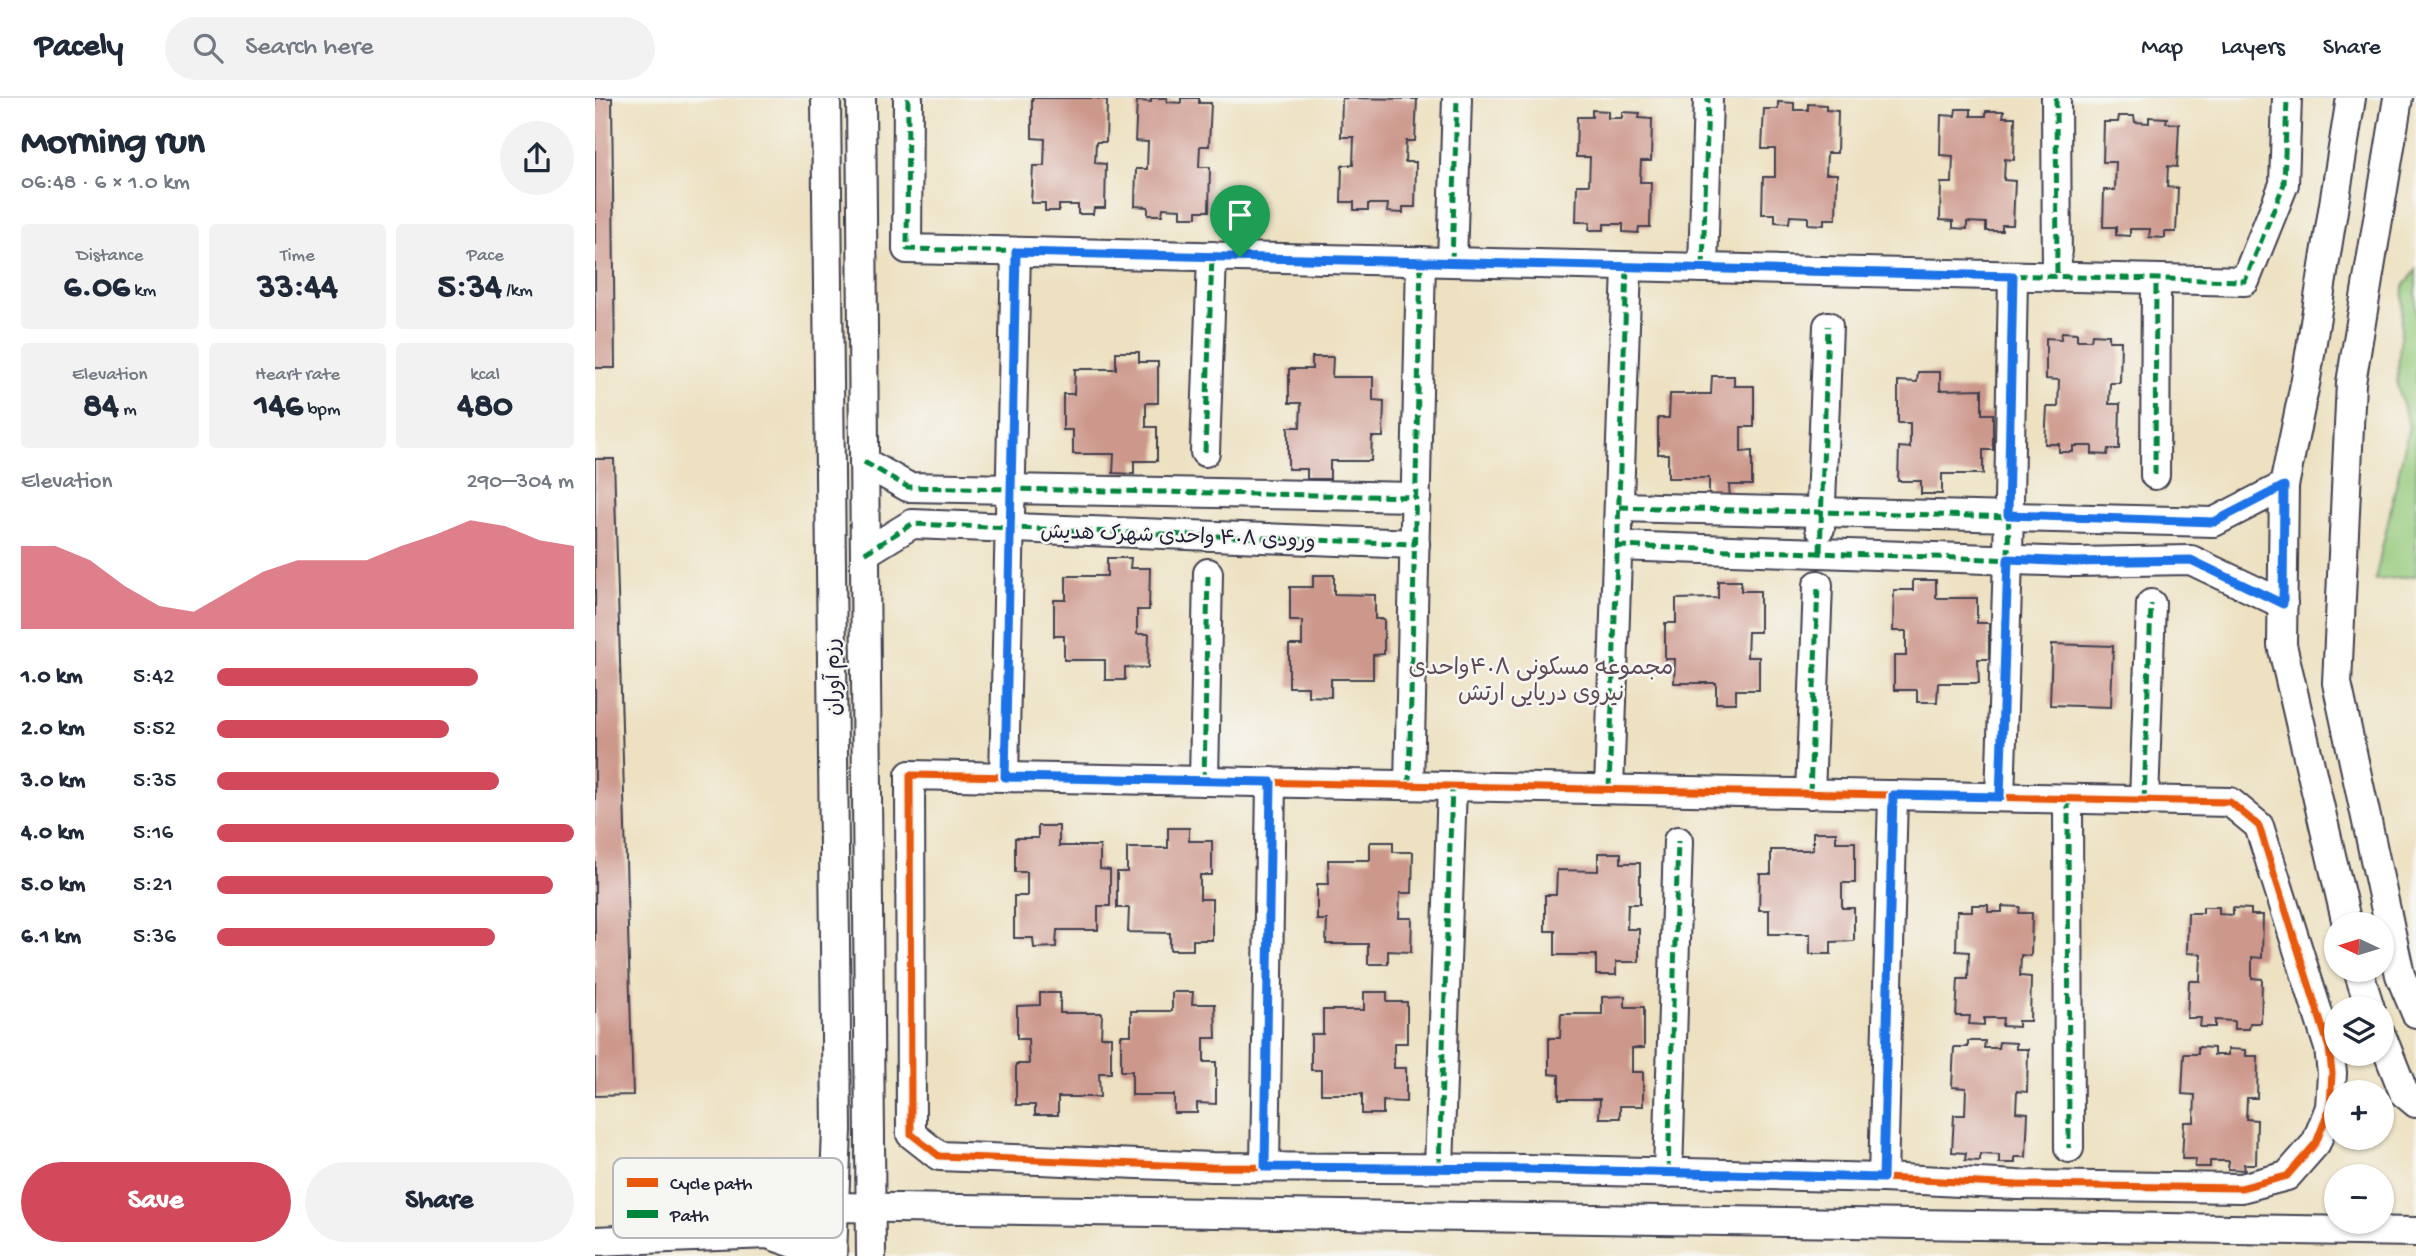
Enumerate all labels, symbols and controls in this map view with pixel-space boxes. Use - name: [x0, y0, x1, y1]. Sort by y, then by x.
- search box: [165, 17, 655, 80]
- text: Pacely: [35, 29, 123, 67]
- icon: search: [189, 29, 227, 67]
- text: Search here: [245, 33, 373, 64]
- text: Map: [2141, 34, 2183, 63]
- text: Layers: [2221, 34, 2285, 63]
- text: Share: [2323, 34, 2381, 63]
- button: share: [500, 121, 574, 195]
- text: Morning run: [21, 122, 205, 166]
- text: 06:48 · 6 × 1.0 km: [21, 170, 190, 197]
- pin: [1210, 185, 1270, 257]
- icon: arrive: [1221, 196, 1259, 234]
- text: Distance: [76, 245, 143, 268]
- text: Time: [280, 245, 315, 268]
- text: Pace: [467, 245, 504, 268]
- text: 6.06: [63, 268, 130, 309]
- text: 33:44: [257, 268, 338, 309]
- text: 5:34: [438, 268, 502, 309]
- text: km: [130, 280, 156, 303]
- text: /km: [502, 280, 533, 303]
- text: Elevation: [72, 364, 148, 387]
- text: Heart rate: [255, 364, 340, 387]
- text: kcal: [470, 364, 500, 387]
- text: 84: [83, 387, 119, 428]
- text: 146: [255, 387, 303, 428]
- text: 480: [457, 387, 513, 428]
- text: m: [119, 399, 137, 422]
- text: bpm: [303, 399, 340, 422]
- text: Elevation: [21, 469, 112, 496]
- text: 290–304 m: [466, 469, 574, 496]
- street label: ورودی ۴۰۸ واحدی شهرک هدیش: [1040, 521, 1316, 556]
- street label: رزم آوران: [820, 638, 849, 716]
- district label: مجموعه مسکونی ۴۰۸واحدی نیروی دریایی ارتش: [1409, 656, 1673, 709]
- text: 1.0 km: [21, 664, 83, 691]
- text: 5:42: [133, 664, 174, 691]
- text: 2.0 km: [21, 716, 85, 743]
- text: 5:52: [133, 716, 176, 743]
- text: 3.0 km: [21, 768, 85, 795]
- text: 5:35: [133, 768, 176, 795]
- text: 4.0 km: [21, 820, 84, 847]
- text: 5:16: [133, 820, 173, 847]
- text: 5.0 km: [21, 872, 85, 899]
- text: 5:21: [133, 872, 173, 899]
- north arrow: [2324, 912, 2394, 982]
- map controls: [2324, 912, 2394, 1234]
- text: 6.1 km: [21, 924, 81, 951]
- text: 5:36: [133, 924, 176, 951]
- button: layers: [2324, 996, 2394, 1066]
- button: +: [2324, 1080, 2394, 1150]
- legend: [613, 1158, 843, 1238]
- button: Save: [21, 1162, 291, 1242]
- button: Share: [305, 1162, 574, 1242]
- button: −: [2324, 1164, 2394, 1234]
- text: Cycle path: [670, 1174, 752, 1197]
- text: Path: [669, 1206, 709, 1229]

